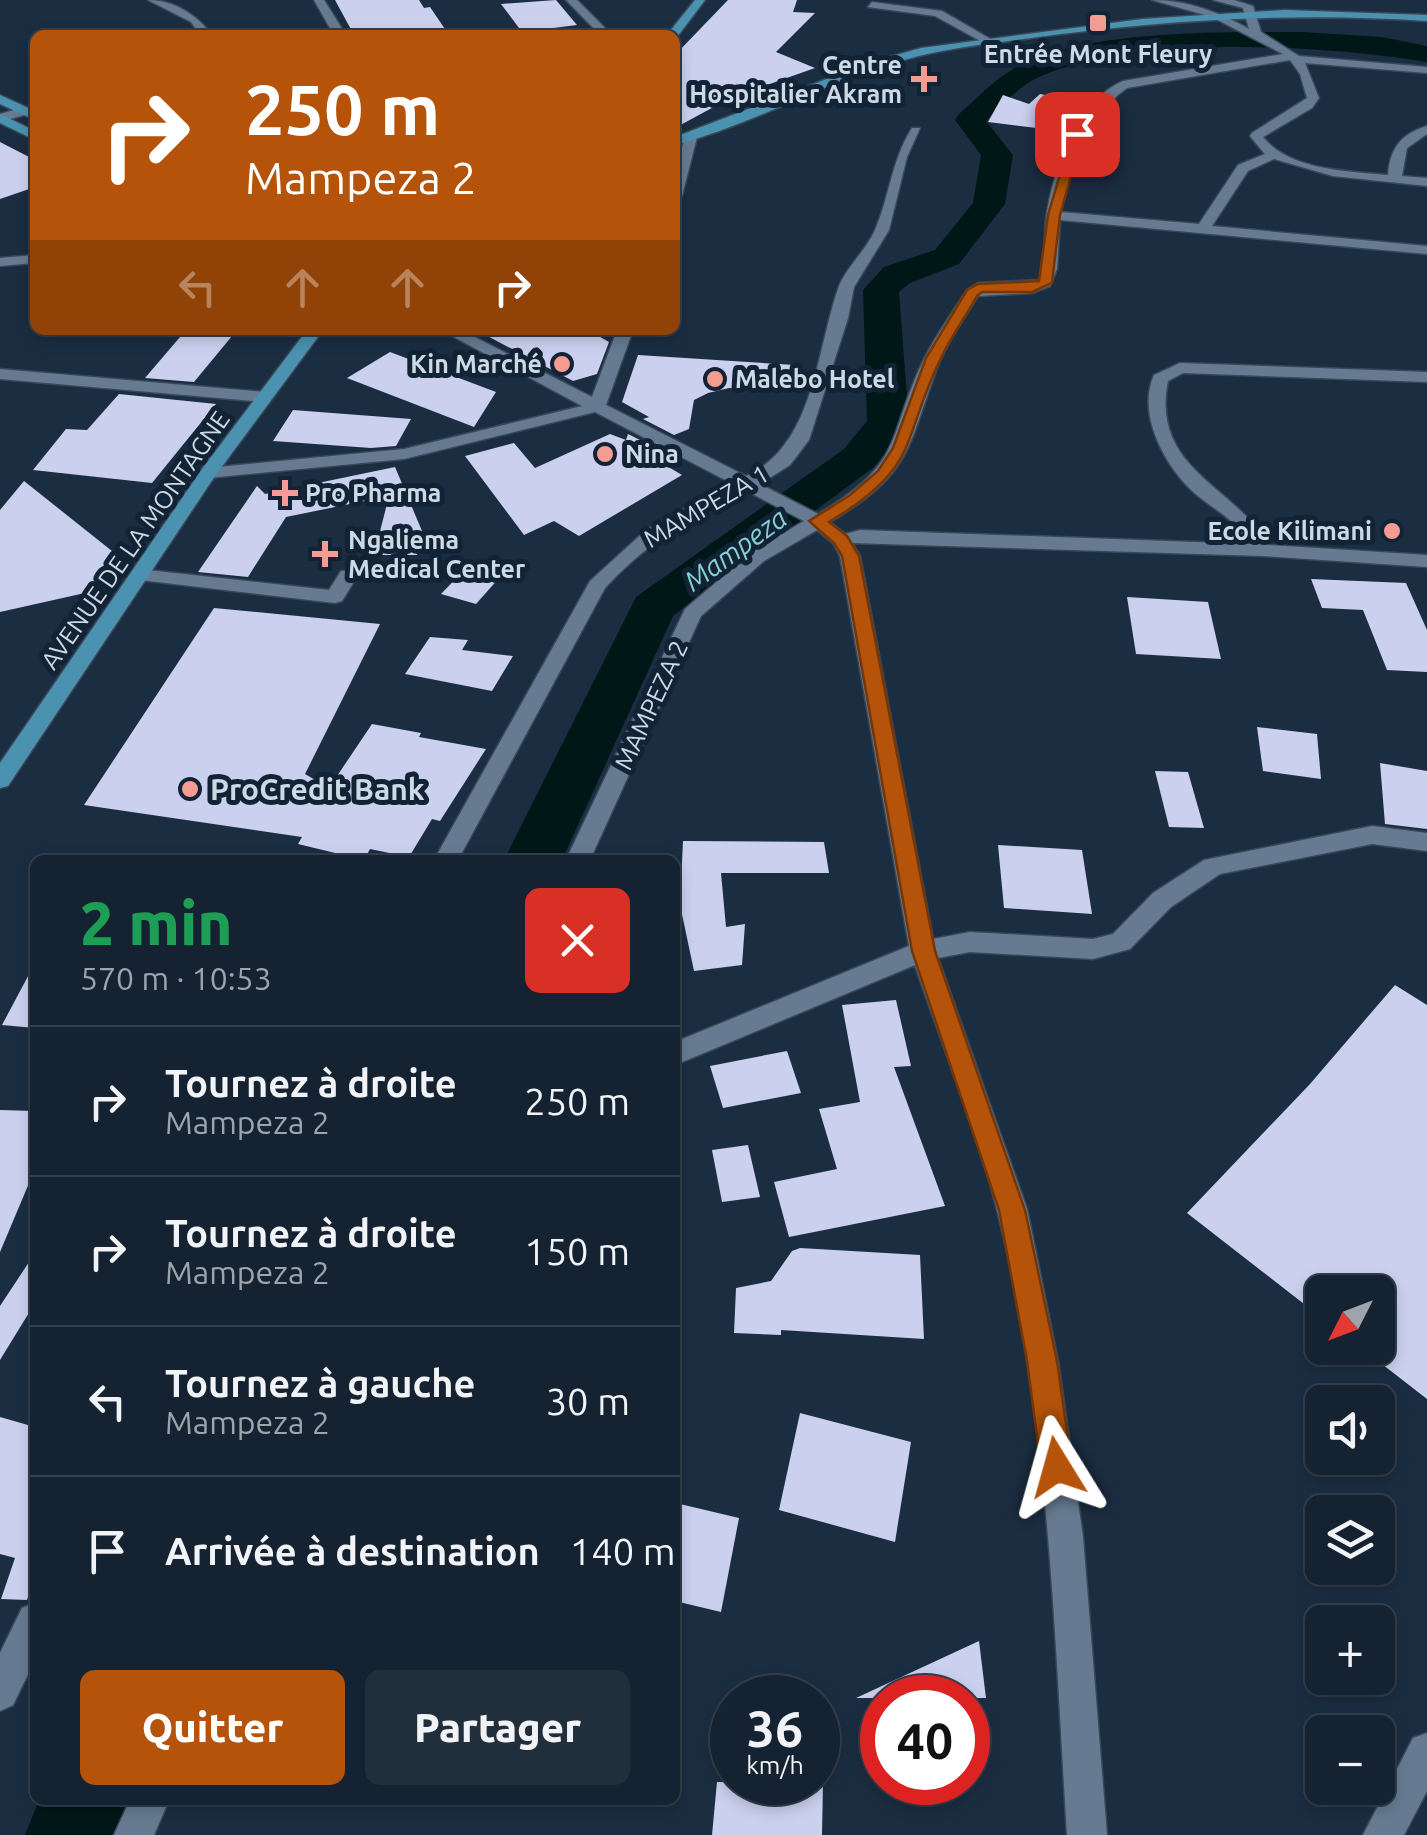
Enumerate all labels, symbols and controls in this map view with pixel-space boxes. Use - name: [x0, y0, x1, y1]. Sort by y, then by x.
- marker: Entrée Mont Fleury: [1087, 12, 1109, 34]
- place label: Entrée Mont Fleury: [984, 40, 1212, 68]
- place label: Centre Hospitalier Akram: [689, 51, 902, 108]
- marker: Centre Hospitalier Akram: [911, 66, 937, 92]
- icon: right: [80, 70, 210, 200]
- text: 250 m: [245, 70, 440, 148]
- pin: [1035, 92, 1120, 177]
- icon: arrive: [1050, 107, 1105, 162]
- text: Mampeza 2: [245, 152, 477, 203]
- icon: left: [170, 260, 225, 315]
- icon: ahead: [275, 260, 330, 315]
- icon: ahead: [380, 260, 435, 315]
- icon: right: [485, 260, 540, 315]
- place label: Kin Marché: [410, 350, 542, 378]
- marker: Kin Marché: [551, 353, 573, 375]
- place label: Malebo Hotel: [735, 365, 895, 393]
- marker: Malebo Hotel: [704, 368, 726, 390]
- street label: AVENUE DE LA MONTAGNE: [35, 406, 235, 674]
- place label: Nina: [625, 440, 679, 468]
- marker: Nina: [594, 443, 616, 465]
- street label: MAMPEZA 1: [639, 459, 773, 553]
- place label: Pro Pharma: [305, 479, 441, 507]
- marker: Pro Pharma: [274, 482, 296, 504]
- water label: Mampeza: [678, 502, 792, 596]
- place label: Ecole Kilimani: [1208, 517, 1372, 545]
- marker: Ecole Kilimani: [1381, 520, 1403, 542]
- place label: Ngaliema Medical Center: [348, 526, 526, 583]
- marker: Ngaliema Medical Center: [312, 541, 338, 567]
- street label: MAMPEZA 2: [609, 636, 693, 774]
- place label: ProCredit Bank: [210, 772, 425, 806]
- marker: ProCredit Bank: [179, 778, 201, 800]
- button: close: [525, 888, 630, 993]
- text: 2 min: [80, 889, 233, 956]
- text: 570 m · 10:53: [80, 960, 272, 996]
- text: Tournez à droite: [165, 1062, 457, 1104]
- icon: right: [80, 1074, 135, 1129]
- text: 250 m: [524, 1080, 630, 1122]
- text: Mampeza 2: [165, 1104, 330, 1140]
- text: Tournez à droite: [165, 1212, 457, 1254]
- icon: right: [80, 1224, 135, 1279]
- text: 150 m: [524, 1230, 630, 1272]
- text: Mampeza 2: [165, 1254, 330, 1290]
- north arrow: [1305, 1275, 1395, 1365]
- map controls: [1305, 1275, 1395, 1805]
- text: Tournez à gauche: [165, 1362, 475, 1404]
- icon: left: [80, 1374, 135, 1429]
- text: 30 m: [546, 1380, 630, 1422]
- button: sound: [1305, 1385, 1395, 1475]
- text: Mampeza 2: [165, 1404, 330, 1440]
- position arrow: [1005, 1415, 1109, 1519]
- button: layers: [1305, 1495, 1395, 1585]
- icon: arrive: [80, 1524, 135, 1579]
- text: Arrivée à destination: [165, 1530, 540, 1572]
- text: 140 m: [570, 1530, 676, 1572]
- button: +: [1305, 1605, 1395, 1695]
- button: Quitter: [80, 1670, 345, 1785]
- button: Partager: [365, 1670, 630, 1785]
- speed limit sign: 40: [860, 1675, 990, 1805]
- text: 36: [747, 1700, 803, 1756]
- button: −: [1305, 1715, 1395, 1805]
- text: km/h: [746, 1751, 804, 1779]

